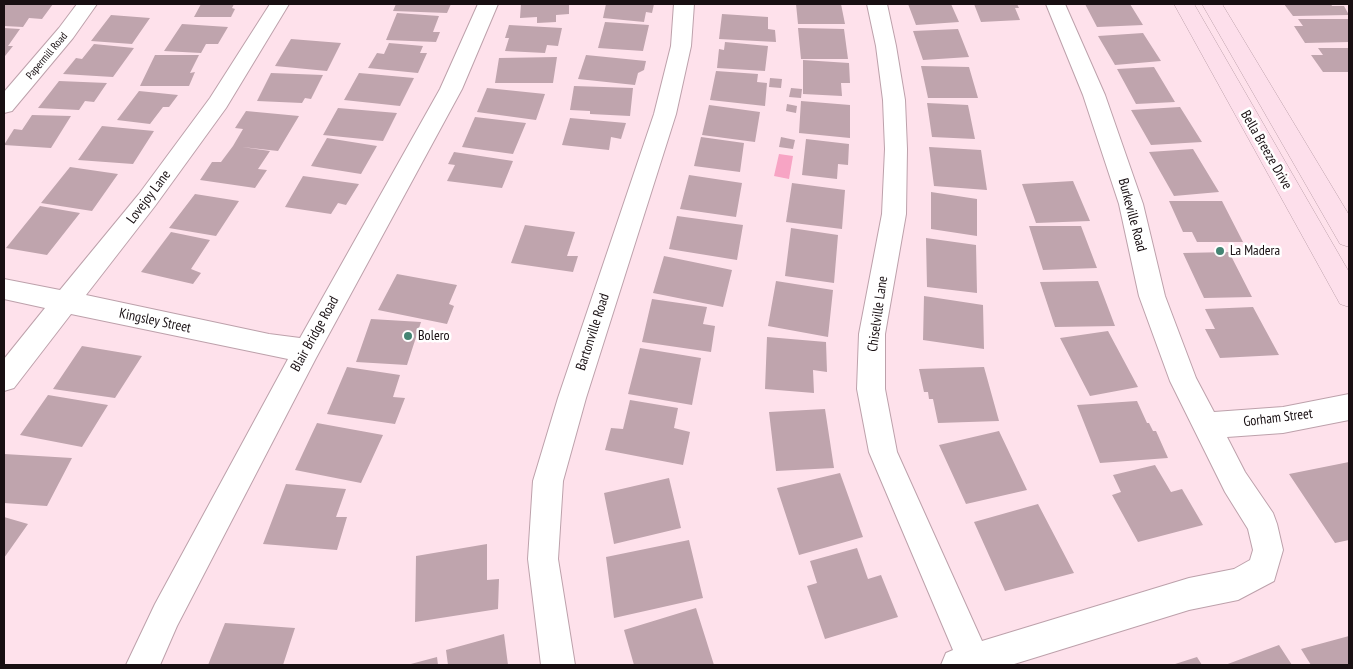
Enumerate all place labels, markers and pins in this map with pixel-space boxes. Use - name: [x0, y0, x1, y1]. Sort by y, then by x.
- place label: La Madera: [1230, 243, 1280, 259]
- marker: La Madera: [1214, 245, 1226, 257]
- place label: Bolero: [418, 328, 450, 344]
- marker: Bolero: [402, 330, 414, 342]

